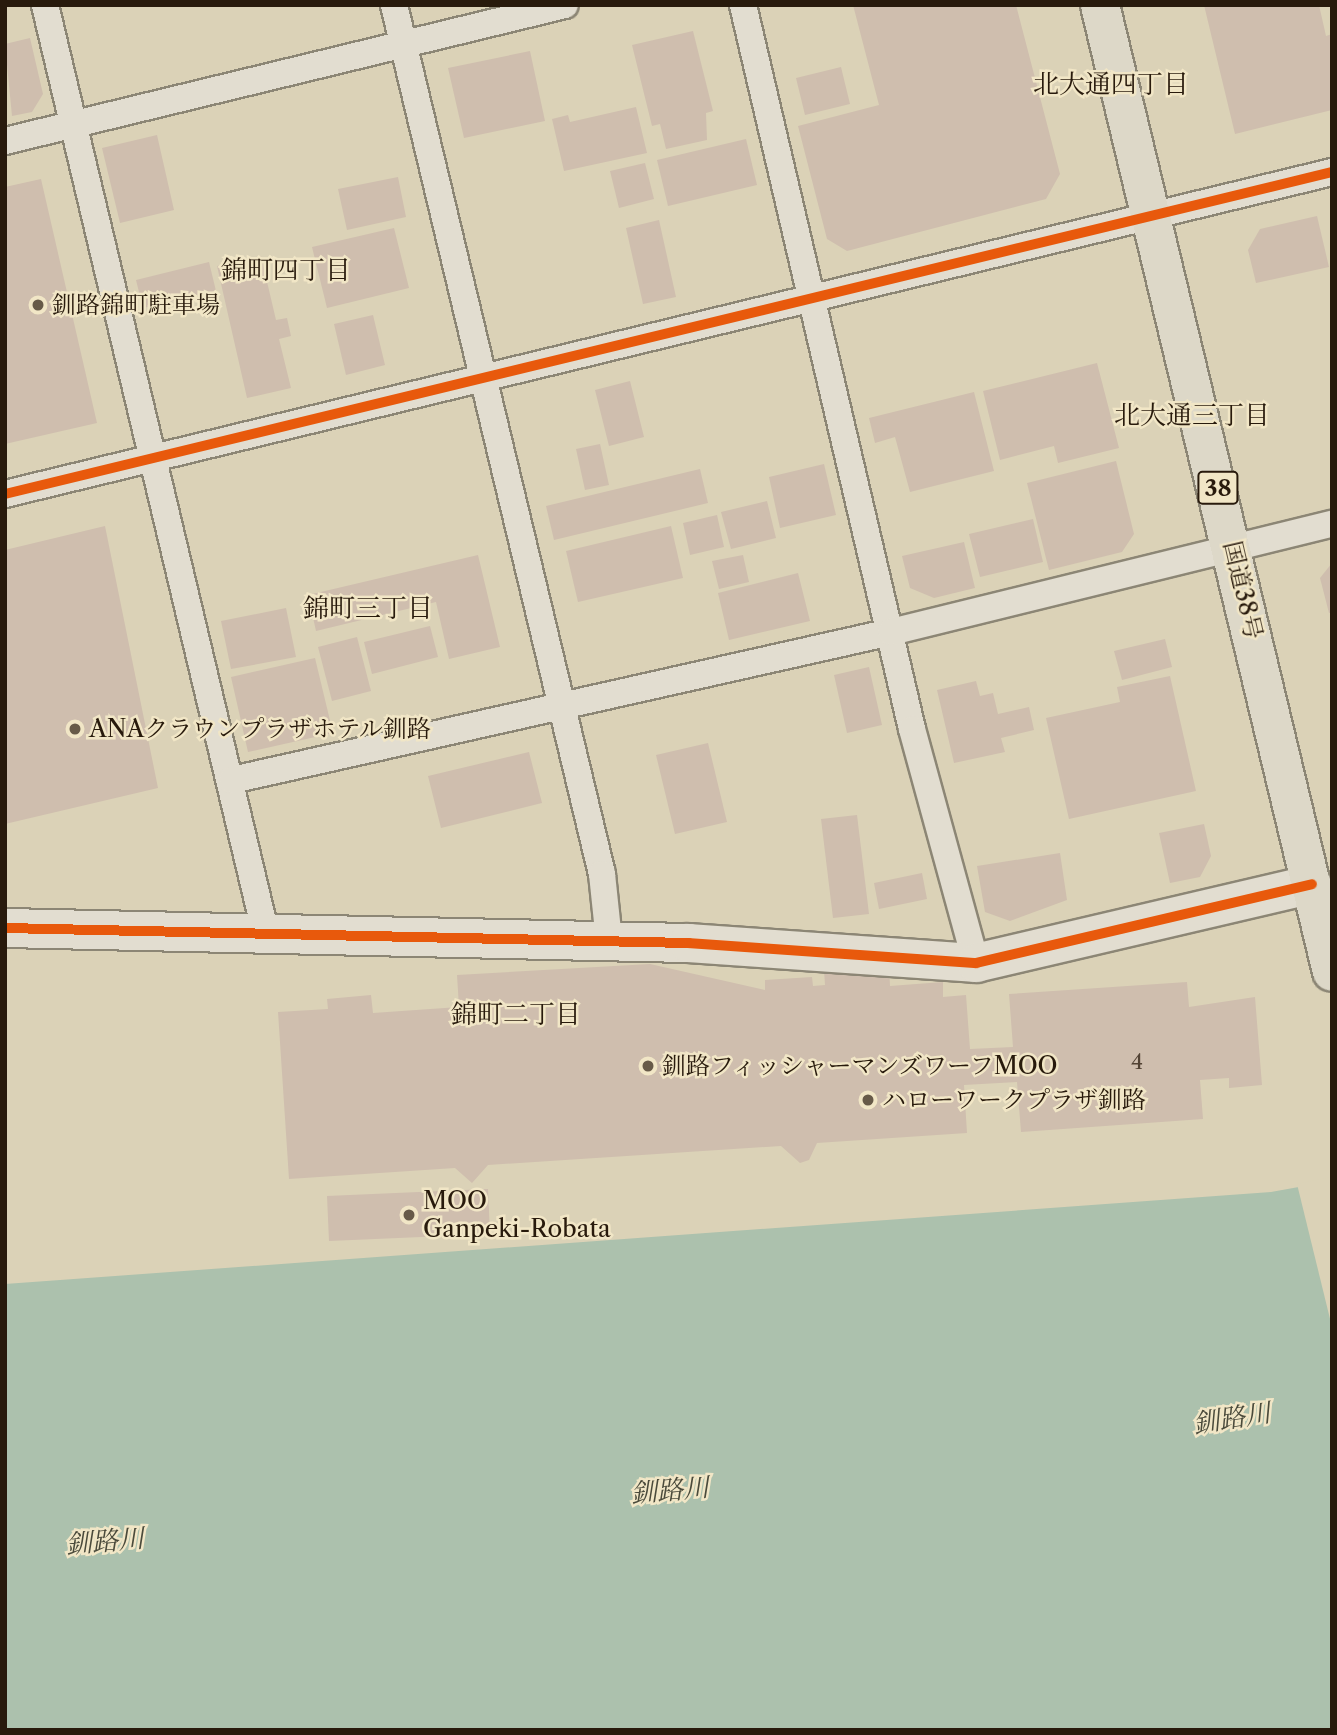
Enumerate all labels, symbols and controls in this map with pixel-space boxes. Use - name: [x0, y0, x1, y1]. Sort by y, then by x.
- district label: 北大通四丁目: [1033, 69, 1189, 101]
- district label: 錦町四丁目: [221, 255, 351, 287]
- place label: 釧路錦町駐車場: [52, 291, 220, 319]
- marker: 釧路錦町駐車場: [30, 297, 46, 313]
- district label: 北大通三丁目: [1114, 400, 1270, 432]
- road number: 38: [1197, 468, 1239, 508]
- street label: 国道38号: [1218, 538, 1268, 642]
- district label: 錦町三丁目: [303, 593, 433, 625]
- place label: ANAクラウンプラザホテル釧路: [89, 715, 432, 743]
- marker: ANAクラウンプラザホテル釧路: [67, 721, 83, 737]
- district label: 錦町二丁目: [451, 999, 581, 1031]
- house number: 4: [1131, 1049, 1143, 1075]
- place label: 釧路フィッシャーマンズワーフMOO: [662, 1052, 1062, 1080]
- marker: 釧路フィッシャーマンズワーフMOO: [640, 1058, 656, 1074]
- place label: ハローワークプラザ釧路: [882, 1086, 1146, 1114]
- marker: ハローワークプラザ釧路: [860, 1092, 876, 1108]
- place label: MOO Ganpeki-Robata: [423, 1187, 611, 1243]
- marker: MOO Ganpeki-Robata: [401, 1207, 417, 1223]
- water label: 釧路川: [1191, 1397, 1273, 1441]
- water label: 釧路川: [630, 1472, 710, 1510]
- water label: 釧路川: [65, 1523, 145, 1561]

